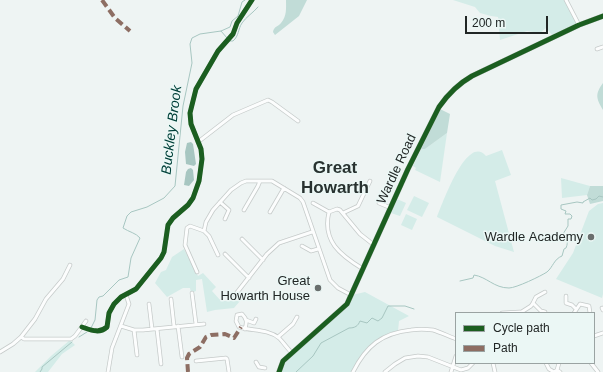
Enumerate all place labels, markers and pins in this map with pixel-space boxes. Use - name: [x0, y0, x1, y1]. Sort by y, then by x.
- place label: Wardle Academy: [485, 229, 583, 245]
- marker: Wardle Academy: [586, 232, 596, 242]
- place label: Great Howarth House: [220, 273, 310, 304]
- marker: Great Howarth House: [313, 283, 323, 293]

